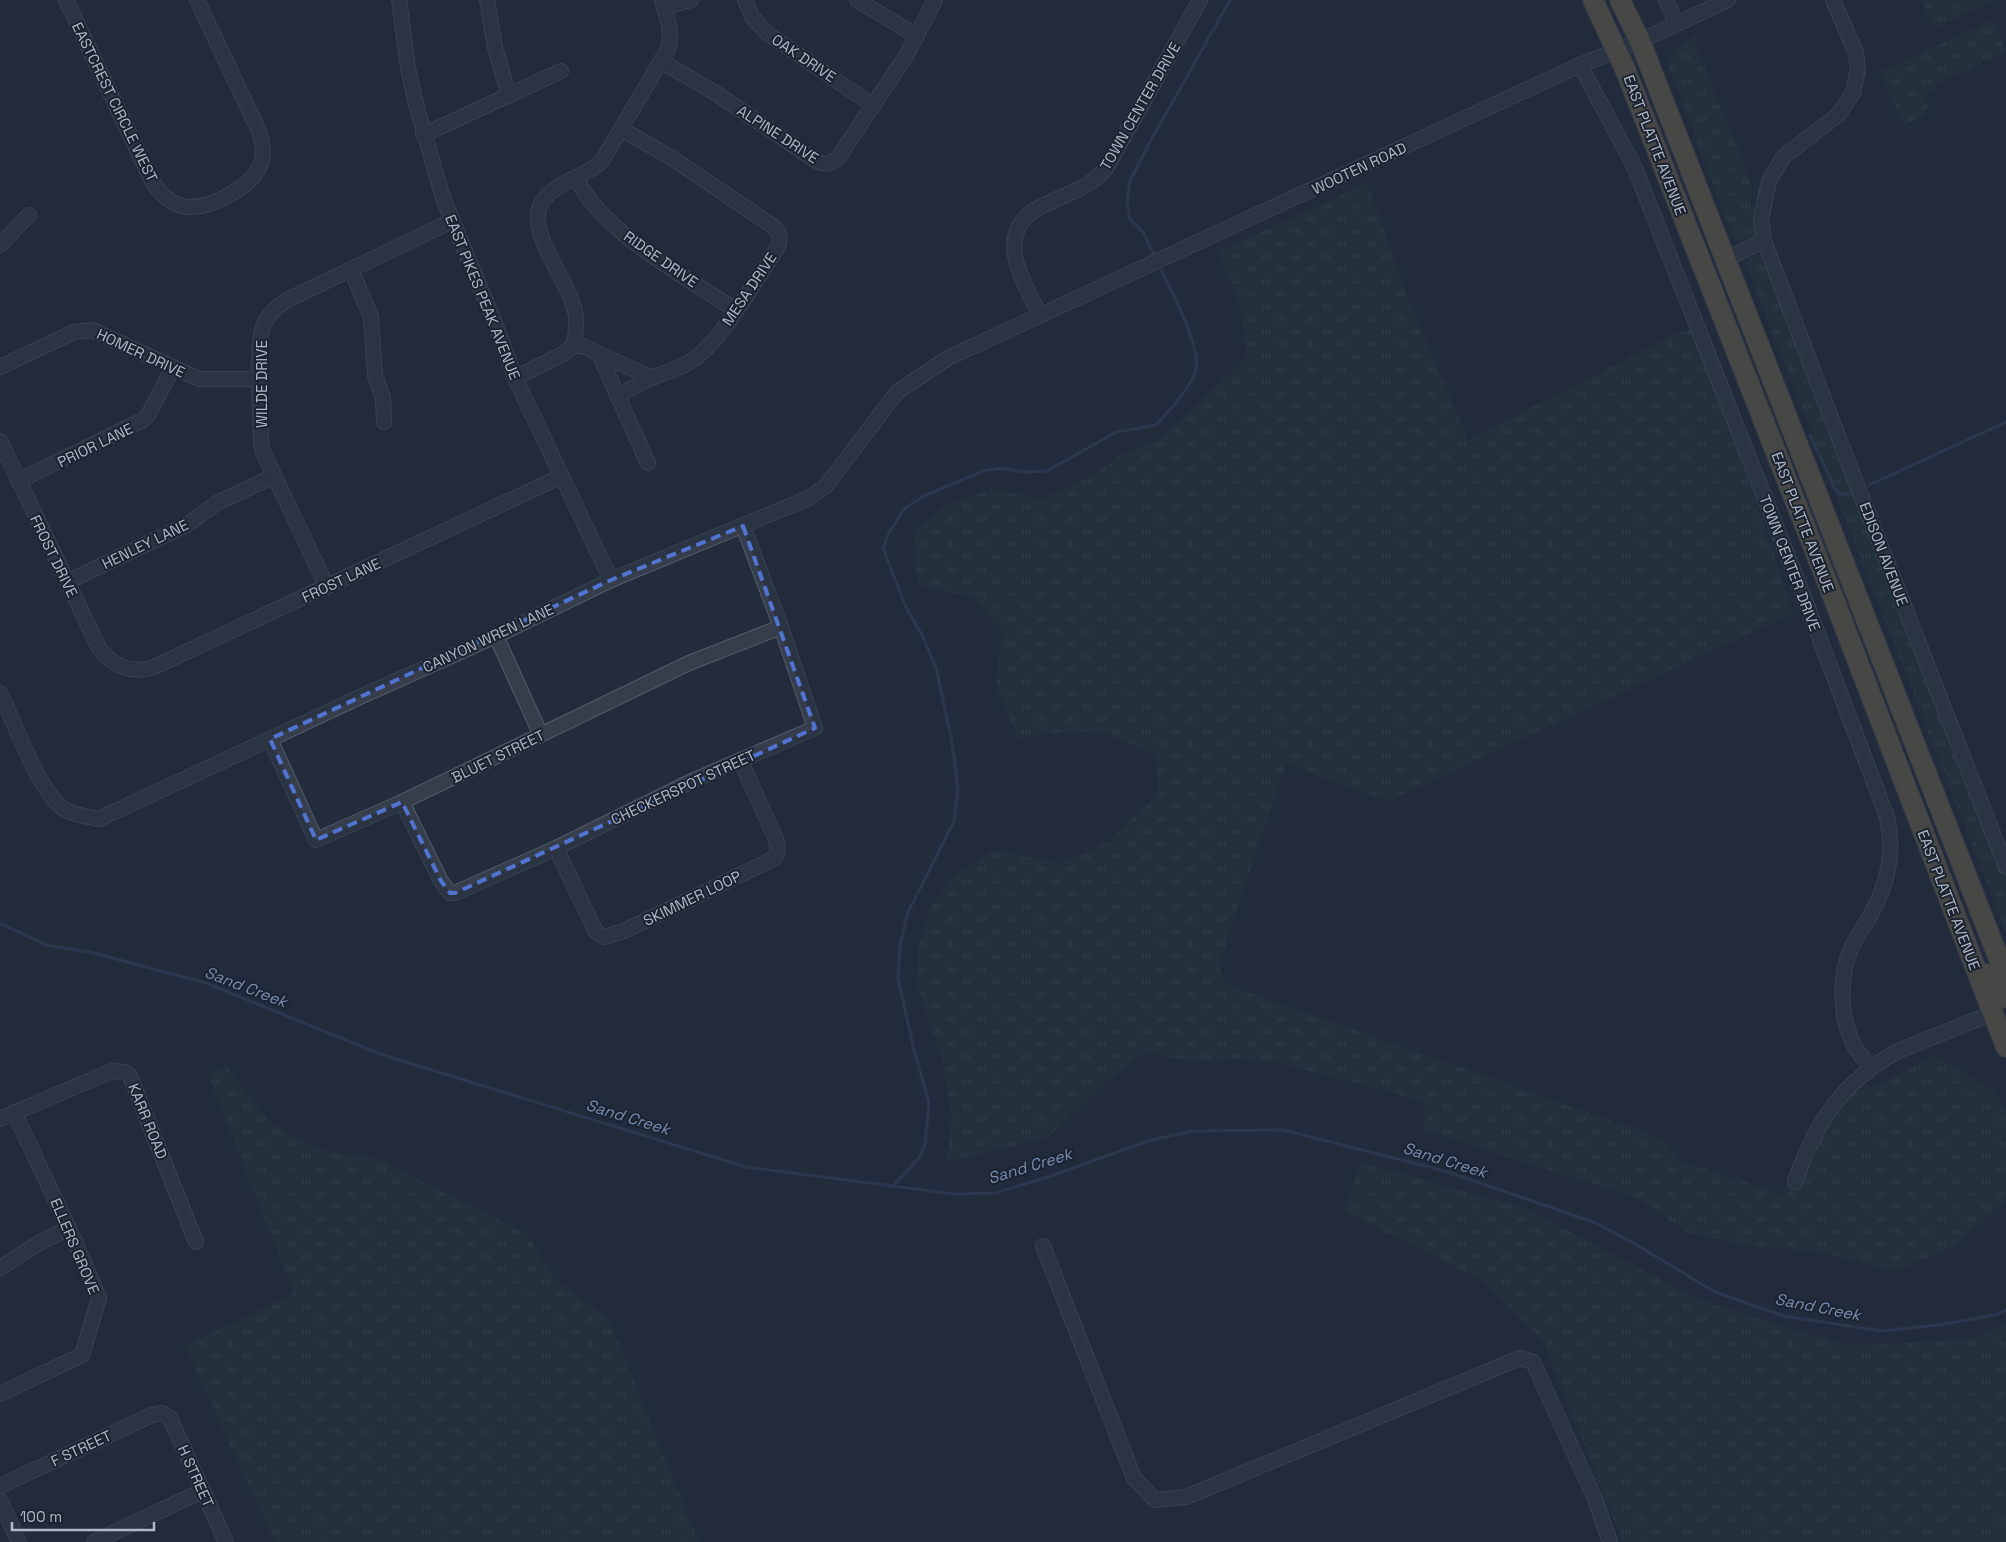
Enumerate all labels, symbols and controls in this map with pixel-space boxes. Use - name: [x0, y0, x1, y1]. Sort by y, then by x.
- street label: EASTCREST CIRCLE WEST: [68, 19, 162, 185]
- street label: OAK DRIVE: [768, 30, 840, 86]
- street label: TOWN CENTER DRIVE: [1096, 39, 1184, 173]
- street label: EAST PLATTE AVENUE: [1619, 72, 1691, 218]
- street label: ALPINE DRIVE: [734, 101, 822, 167]
- street label: WOOTEN ROAD: [1309, 138, 1409, 198]
- street label: EAST PIKES PEAK AVENUE: [441, 212, 525, 382]
- street label: RIDGE DRIVE: [620, 227, 702, 291]
- street label: MESA DRIVE: [718, 249, 780, 329]
- street label: HOMER DRIVE: [94, 324, 188, 382]
- street label: WILDE DRIVE: [252, 340, 271, 428]
- street label: PRIOR LANE: [54, 419, 136, 471]
- street label: EAST PLATTE AVENUE: [1767, 449, 1839, 595]
- street label: TOWN CENTER DRIVE: [1755, 492, 1825, 634]
- street label: EDISON AVENUE: [1855, 499, 1913, 609]
- street label: FROST DRIVE: [26, 512, 82, 600]
- street label: HENLEY LANE: [99, 515, 191, 573]
- street label: FROST LANE: [299, 553, 383, 607]
- street label: CANYON WREN LANE: [419, 599, 557, 677]
- street label: BLUET STREET: [448, 725, 548, 787]
- street label: CHECKERSPOT STREET: [608, 745, 759, 829]
- street label: EAST PLATTE AVENUE: [1913, 827, 1985, 973]
- street label: SKIMMER LOOP: [640, 866, 744, 930]
- water label: Sand Creek: [202, 962, 293, 1013]
- street label: KARR ROAD: [124, 1080, 172, 1162]
- water label: Sand Creek: [583, 1094, 675, 1140]
- water label: Sand Creek: [1400, 1137, 1492, 1183]
- water label: Sand Creek: [985, 1143, 1077, 1189]
- street label: ELLERS GROVE: [46, 1195, 104, 1297]
- water label: Sand Creek: [1773, 1288, 1865, 1326]
- street label: F STREET: [48, 1426, 114, 1470]
- street label: H STREET: [174, 1442, 218, 1510]
- scale bar: [12, 1500, 155, 1532]
- text: 100 m: [20, 1507, 62, 1526]

